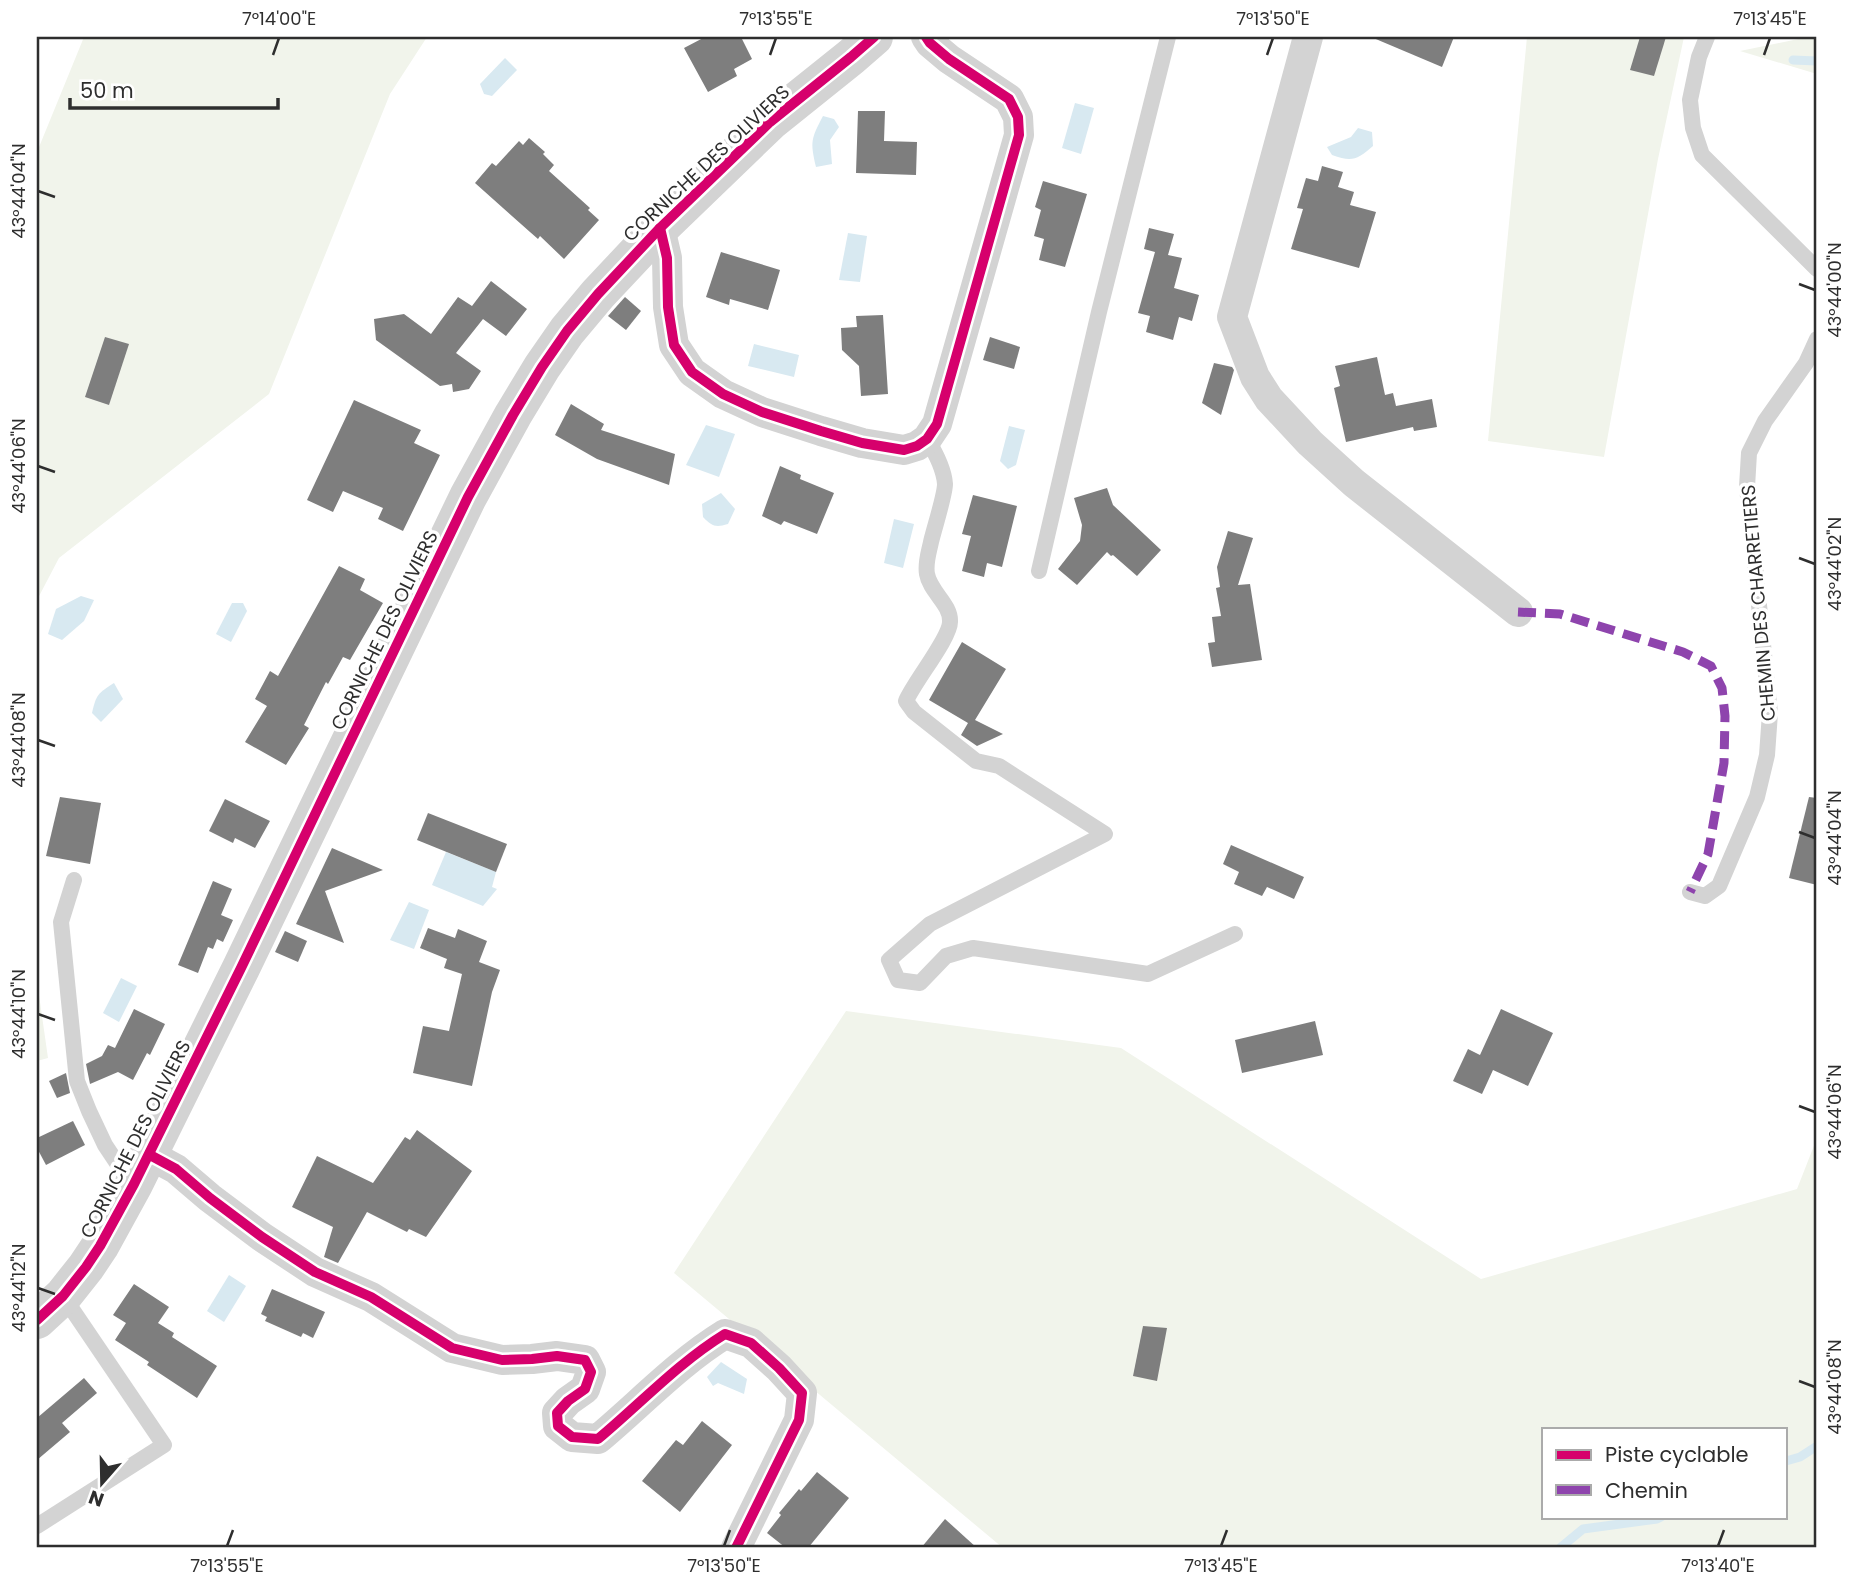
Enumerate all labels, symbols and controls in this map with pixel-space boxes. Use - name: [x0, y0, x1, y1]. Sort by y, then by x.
- text: 7°14'00"E: [242, 6, 316, 31]
- text: 7°13'55"E: [739, 6, 813, 31]
- text: 7°13'50"E: [1236, 6, 1310, 31]
- text: 7°13'45"E: [1733, 6, 1807, 31]
- scale bar: [70, 66, 278, 110]
- text: 50 m: [80, 76, 134, 105]
- street label: CORNICHE DES OLIVIERS: [617, 79, 796, 248]
- text: 43°44'04"N: [6, 143, 31, 239]
- text: 43°44'00"N: [1822, 242, 1847, 338]
- text: 43°44'06"N: [6, 418, 31, 514]
- street label: CHEMIN DES CHARRETIERS: [1735, 484, 1782, 722]
- text: 43°44'02"N: [1822, 517, 1847, 611]
- street label: CORNICHE DES OLIVIERS: [324, 526, 445, 735]
- text: 43°44'08"N: [6, 692, 31, 788]
- text: 43°44'04"N: [1822, 790, 1847, 886]
- text: 43°44'10"N: [6, 969, 31, 1059]
- street label: CORNICHE DES OLIVIERS: [74, 1036, 197, 1243]
- text: 43°44'06"N: [1822, 1064, 1847, 1160]
- text: 43°44'12"N: [6, 1244, 31, 1332]
- text: 43°44'08"N: [1822, 1339, 1847, 1435]
- legend: [1542, 1428, 1787, 1518]
- text: Piste cyclable: [1605, 1440, 1749, 1469]
- north arrow: [66, 1448, 136, 1518]
- text: Chemin: [1605, 1476, 1688, 1505]
- text: N: [85, 1483, 108, 1514]
- text: 7°13'55"E: [190, 1553, 264, 1578]
- text: 7°13'50"E: [687, 1553, 761, 1578]
- text: 7°13'45"E: [1184, 1553, 1258, 1578]
- text: 7°13'40"E: [1681, 1553, 1755, 1578]

